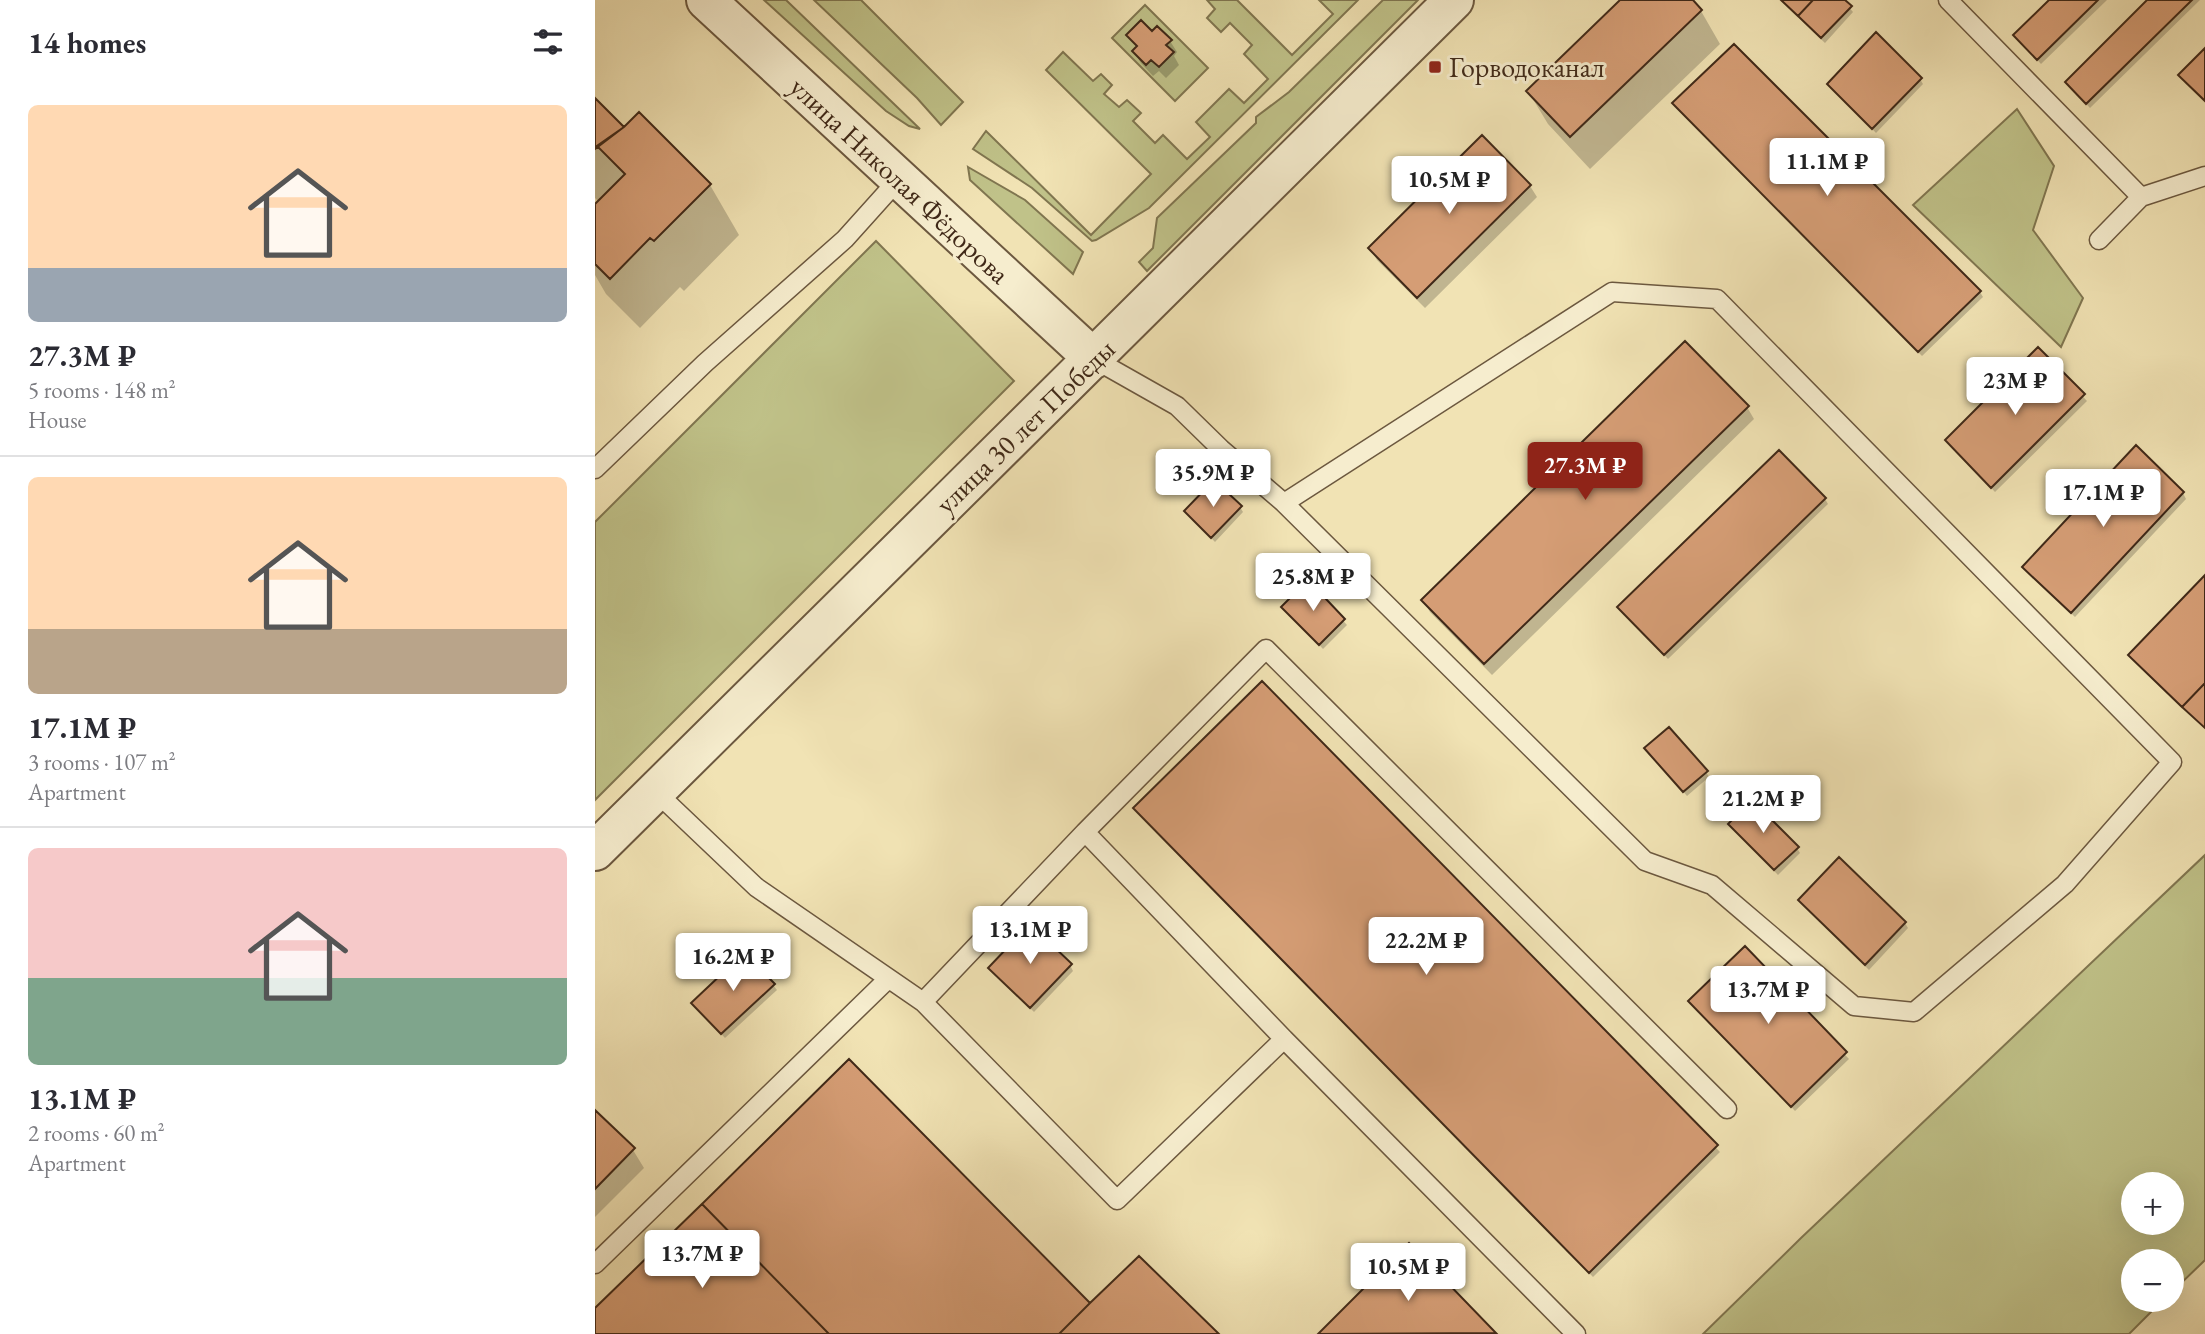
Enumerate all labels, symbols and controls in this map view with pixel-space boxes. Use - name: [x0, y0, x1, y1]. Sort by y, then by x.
- text: 14 homes: [28, 23, 146, 62]
- icon: filters: [529, 23, 567, 61]
- place label: Горводоканал: [1449, 49, 1604, 85]
- marker: Горводоканал: [1427, 59, 1443, 75]
- street label: улица Николая Фёдорова: [783, 69, 1018, 292]
- pin: 11.1M ₽: [1762, 138, 1892, 198]
- text: 11.1M ₽: [1786, 146, 1868, 176]
- icon: home: [235, 150, 361, 276]
- pin: 10.5M ₽: [1384, 156, 1514, 216]
- text: 10.5M ₽: [1408, 164, 1490, 194]
- street label: улица 30 лет Победы: [928, 331, 1122, 521]
- text: 27.3M ₽: [28, 336, 136, 375]
- pin: 23M ₽: [1966, 358, 2064, 417]
- text: 23M ₽: [1982, 365, 2048, 395]
- text: 5 rooms · 148 m²: [28, 375, 176, 405]
- text: House: [28, 405, 87, 435]
- pin: 27.3M ₽: [1520, 442, 1650, 502]
- pin: 35.9M ₽: [1148, 449, 1278, 509]
- text: 27.3M ₽: [1544, 450, 1626, 480]
- text: 35.9M ₽: [1172, 457, 1254, 487]
- pin: 17.1M ₽: [2038, 470, 2168, 529]
- text: 17.1M ₽: [2062, 477, 2144, 507]
- icon: home: [235, 522, 361, 648]
- pin: 25.8M ₽: [1248, 554, 1378, 613]
- text: 25.8M ₽: [1272, 561, 1354, 591]
- text: 17.1M ₽: [28, 708, 136, 747]
- text: 3 rooms · 107 m²: [28, 747, 176, 777]
- pin: 21.2M ₽: [1698, 776, 1828, 835]
- text: Apartment: [28, 777, 126, 807]
- text: 21.2M ₽: [1722, 783, 1804, 813]
- icon: home: [235, 893, 361, 1019]
- pin: 13.1M ₽: [965, 906, 1095, 966]
- text: 13.1M ₽: [989, 914, 1071, 944]
- pin: 22.2M ₽: [1361, 918, 1491, 977]
- text: 22.2M ₽: [1385, 925, 1467, 955]
- pin: 16.2M ₽: [668, 934, 798, 993]
- text: 16.2M ₽: [692, 941, 774, 971]
- pin: 13.7M ₽: [1703, 967, 1833, 1026]
- text: 13.7M ₽: [1727, 974, 1809, 1004]
- text: 13.1M ₽: [28, 1079, 136, 1118]
- text: 2 rooms · 60 m²: [28, 1118, 165, 1148]
- text: Apartment: [28, 1148, 126, 1178]
- map controls: [2121, 1172, 2184, 1312]
- button: +: [2121, 1172, 2184, 1235]
- pin: 13.7M ₽: [637, 1230, 767, 1290]
- text: 13.7M ₽: [661, 1238, 743, 1268]
- pin: 10.5M ₽: [1343, 1244, 1473, 1303]
- button: −: [2121, 1249, 2184, 1312]
- text: 10.5M ₽: [1367, 1251, 1449, 1281]

